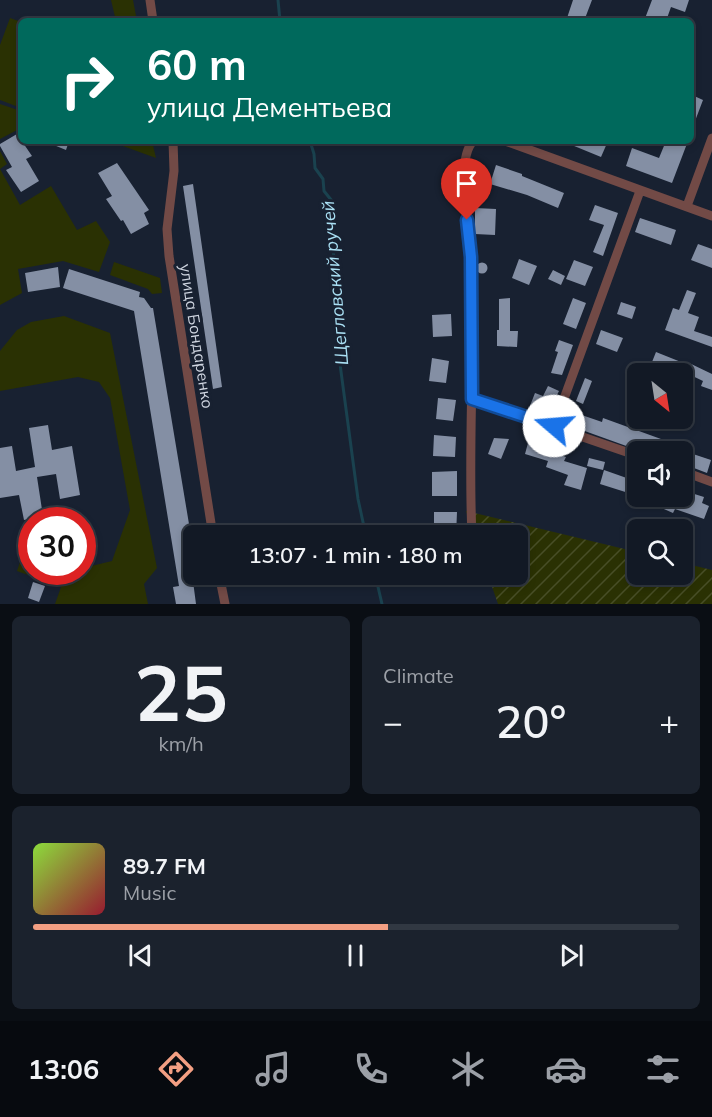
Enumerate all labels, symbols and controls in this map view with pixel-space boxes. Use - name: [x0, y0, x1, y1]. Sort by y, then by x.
- text: 60 m: [147, 38, 247, 91]
- icon: right: [48, 42, 126, 120]
- text: улица Дементьева: [147, 90, 392, 124]
- pin: [441, 158, 492, 220]
- icon: arrive: [450, 167, 483, 200]
- water label: Щегловский ручей: [316, 200, 353, 366]
- street label: улица Бондаренко: [176, 262, 218, 410]
- north arrow: [627, 363, 693, 429]
- map controls: [627, 363, 693, 585]
- position arrow: [522, 394, 586, 458]
- button: sound: [627, 441, 693, 507]
- speed limit sign: 30: [18, 507, 96, 585]
- button: search: [627, 519, 693, 585]
- text: 13:07 · 1 min · 180 m: [248, 541, 463, 569]
- text: 25: [134, 643, 228, 741]
- text: Climate: [383, 663, 454, 688]
- text: 20°: [496, 693, 566, 749]
- text: −: [383, 701, 403, 742]
- text: +: [659, 701, 679, 742]
- text: km/h: [158, 731, 204, 756]
- text: 89.7 FM: [123, 852, 206, 880]
- text: Music: [123, 880, 176, 905]
- icon: previous: [124, 939, 157, 972]
- icon: pause: [339, 939, 372, 972]
- icon: next: [555, 939, 588, 972]
- icon: directions: [155, 1048, 197, 1090]
- icon: music: [252, 1048, 294, 1090]
- icon: phone: [350, 1048, 392, 1090]
- icon: climate: [447, 1048, 489, 1090]
- icon: car: [545, 1048, 587, 1090]
- icon: filters: [642, 1048, 684, 1090]
- text: 13:06: [28, 1052, 99, 1086]

